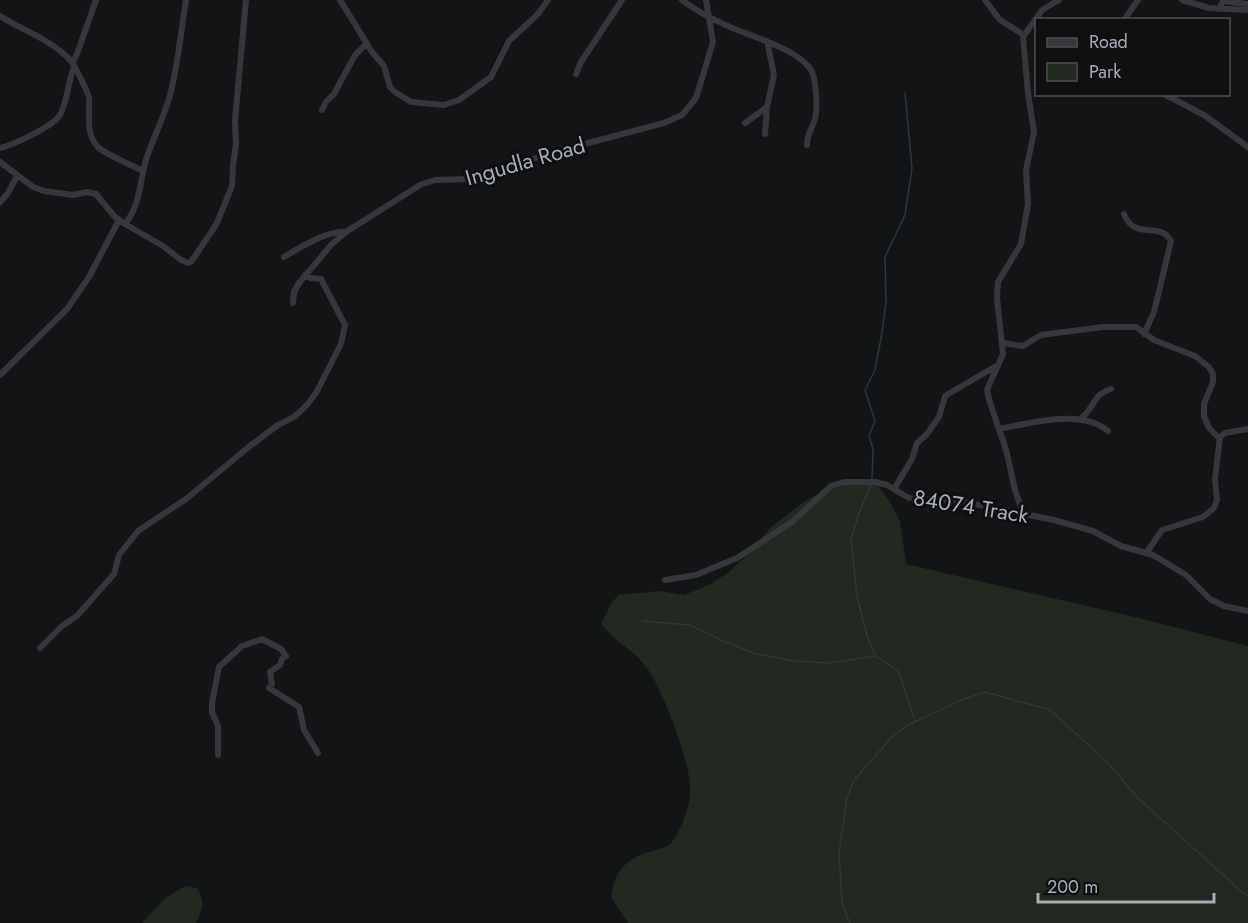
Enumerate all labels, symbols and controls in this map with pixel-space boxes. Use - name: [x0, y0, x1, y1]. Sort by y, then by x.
- legend: [1035, 18, 1230, 96]
- text: Road: [1089, 29, 1128, 55]
- text: Park: [1089, 59, 1121, 85]
- street label: Ingudla Road: [461, 129, 589, 193]
- street label: 84074 Track: [911, 481, 1031, 531]
- scale bar: [1038, 866, 1214, 904]
- text: 200 m: [1047, 874, 1098, 900]

